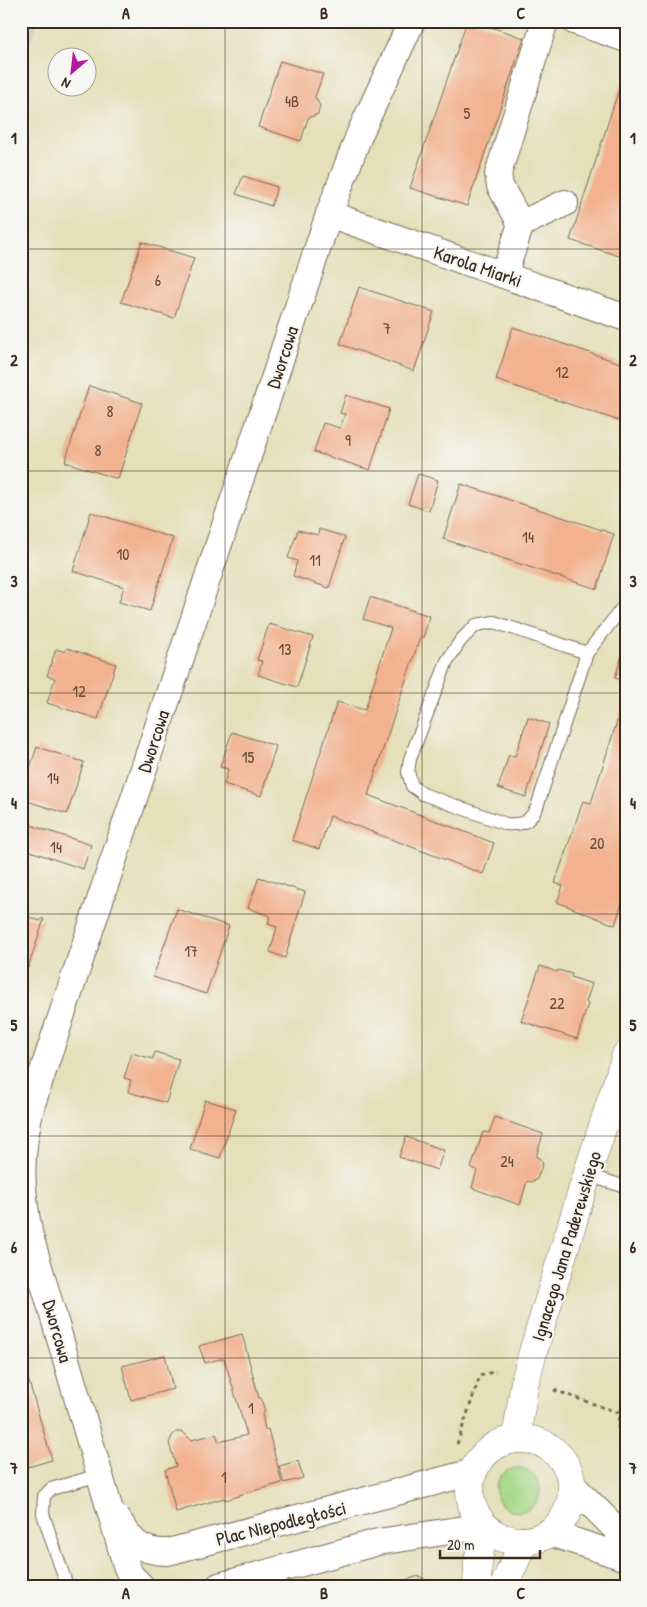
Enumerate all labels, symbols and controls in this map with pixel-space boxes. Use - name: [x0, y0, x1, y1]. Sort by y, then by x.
- text: A: [122, 2, 130, 24]
- text: B: [320, 2, 328, 24]
- text: C: [517, 2, 526, 24]
- north arrow: [48, 48, 98, 98]
- text: N: [57, 74, 73, 94]
- house number: 4B: [285, 90, 299, 112]
- house number: 5: [464, 102, 471, 124]
- text: 1: [11, 127, 17, 149]
- text: 1: [630, 127, 636, 149]
- street label: Karola Miarki: [430, 239, 526, 293]
- house number: 6: [155, 269, 161, 291]
- house number: 7: [383, 317, 391, 339]
- street label: Dworcowa: [260, 322, 304, 391]
- text: 2: [10, 349, 18, 371]
- text: 2: [629, 349, 637, 371]
- house number: 12: [555, 361, 569, 383]
- house number: 8: [107, 400, 114, 422]
- house number: 9: [345, 429, 351, 451]
- house number: 8: [95, 439, 102, 461]
- house number: 14: [522, 526, 534, 548]
- house number: 10: [117, 543, 129, 565]
- house number: 11: [309, 549, 321, 571]
- text: 3: [10, 570, 18, 592]
- text: 3: [629, 570, 637, 592]
- house number: 13: [279, 638, 291, 660]
- house number: 12: [72, 680, 86, 702]
- street label: Dworcowa: [131, 706, 175, 775]
- house number: 15: [242, 746, 255, 768]
- house number: 14: [47, 767, 59, 789]
- text: 4: [11, 792, 17, 814]
- text: 4: [630, 792, 636, 814]
- house number: 20: [590, 832, 604, 854]
- house number: 14: [50, 836, 62, 858]
- house number: 17: [184, 940, 198, 962]
- house number: 22: [550, 992, 565, 1014]
- text: 5: [11, 1014, 18, 1036]
- text: 5: [630, 1014, 637, 1036]
- street label: Ignacego Jana Paderewskiego: [525, 1147, 607, 1344]
- house number: 24: [500, 1150, 514, 1172]
- text: 6: [11, 1236, 18, 1258]
- text: 6: [630, 1236, 637, 1258]
- street label: Dworcowa: [37, 1297, 79, 1366]
- house number: 1: [248, 1397, 254, 1419]
- text: 7: [9, 1457, 18, 1479]
- text: 7: [628, 1457, 637, 1479]
- house number: 1: [221, 1466, 227, 1488]
- street label: Plac Niepodległości: [213, 1494, 349, 1552]
- scale bar: [440, 1527, 540, 1559]
- text: 20 m: [447, 1534, 474, 1555]
- text: A: [122, 1582, 130, 1604]
- text: B: [320, 1582, 328, 1604]
- text: C: [517, 1582, 526, 1604]

